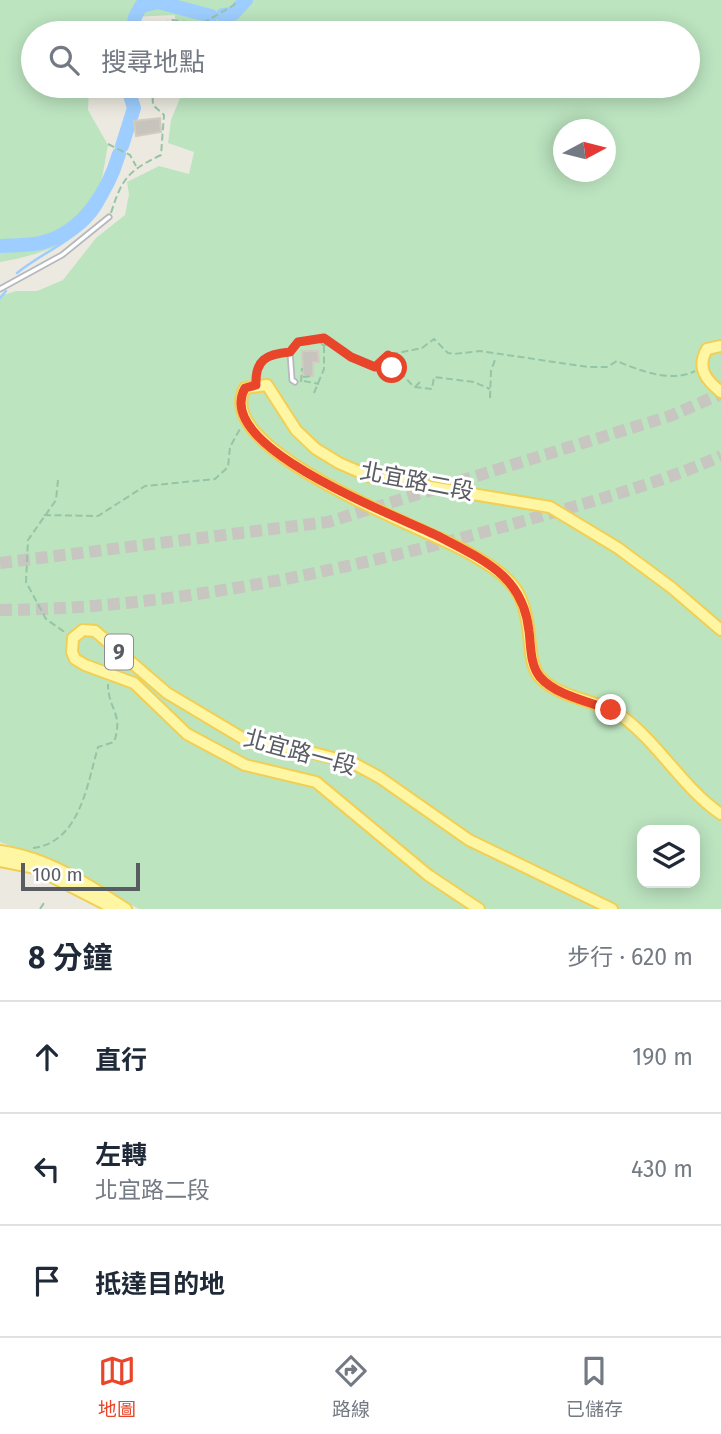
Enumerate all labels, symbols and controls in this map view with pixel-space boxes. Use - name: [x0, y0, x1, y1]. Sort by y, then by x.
- search box: [21, 21, 700, 98]
- icon: search: [45, 41, 83, 79]
- text: 搜尋地點: [101, 47, 205, 78]
- north arrow: [553, 119, 616, 182]
- route start: [376, 352, 407, 383]
- street label: 北宜路二段: [358, 456, 476, 506]
- road number: 9: [105, 634, 133, 670]
- route end: [595, 694, 626, 725]
- street label: 北宜路一段: [241, 724, 359, 780]
- map controls: [637, 825, 700, 888]
- button: layers: [637, 825, 700, 888]
- scale bar: [21, 860, 140, 892]
- text: 100 m: [32, 863, 83, 886]
- text: 8 分鐘: [28, 940, 113, 976]
- text: 步行 · 620 m: [567, 943, 693, 971]
- icon: ahead: [28, 1038, 66, 1076]
- text: 190 m: [632, 1043, 693, 1071]
- text: 直行: [95, 1045, 147, 1076]
- text: 左轉: [95, 1140, 147, 1171]
- icon: left: [28, 1150, 66, 1188]
- text: 430 m: [631, 1155, 693, 1183]
- text: 北宜路二段: [95, 1176, 210, 1204]
- icon: arrive: [28, 1262, 66, 1300]
- text: 抵達目的地: [95, 1269, 225, 1300]
- tab: 地圖: [98, 1352, 136, 1421]
- tab: 路線: [332, 1352, 370, 1421]
- tab: 已儲存: [566, 1352, 623, 1421]

